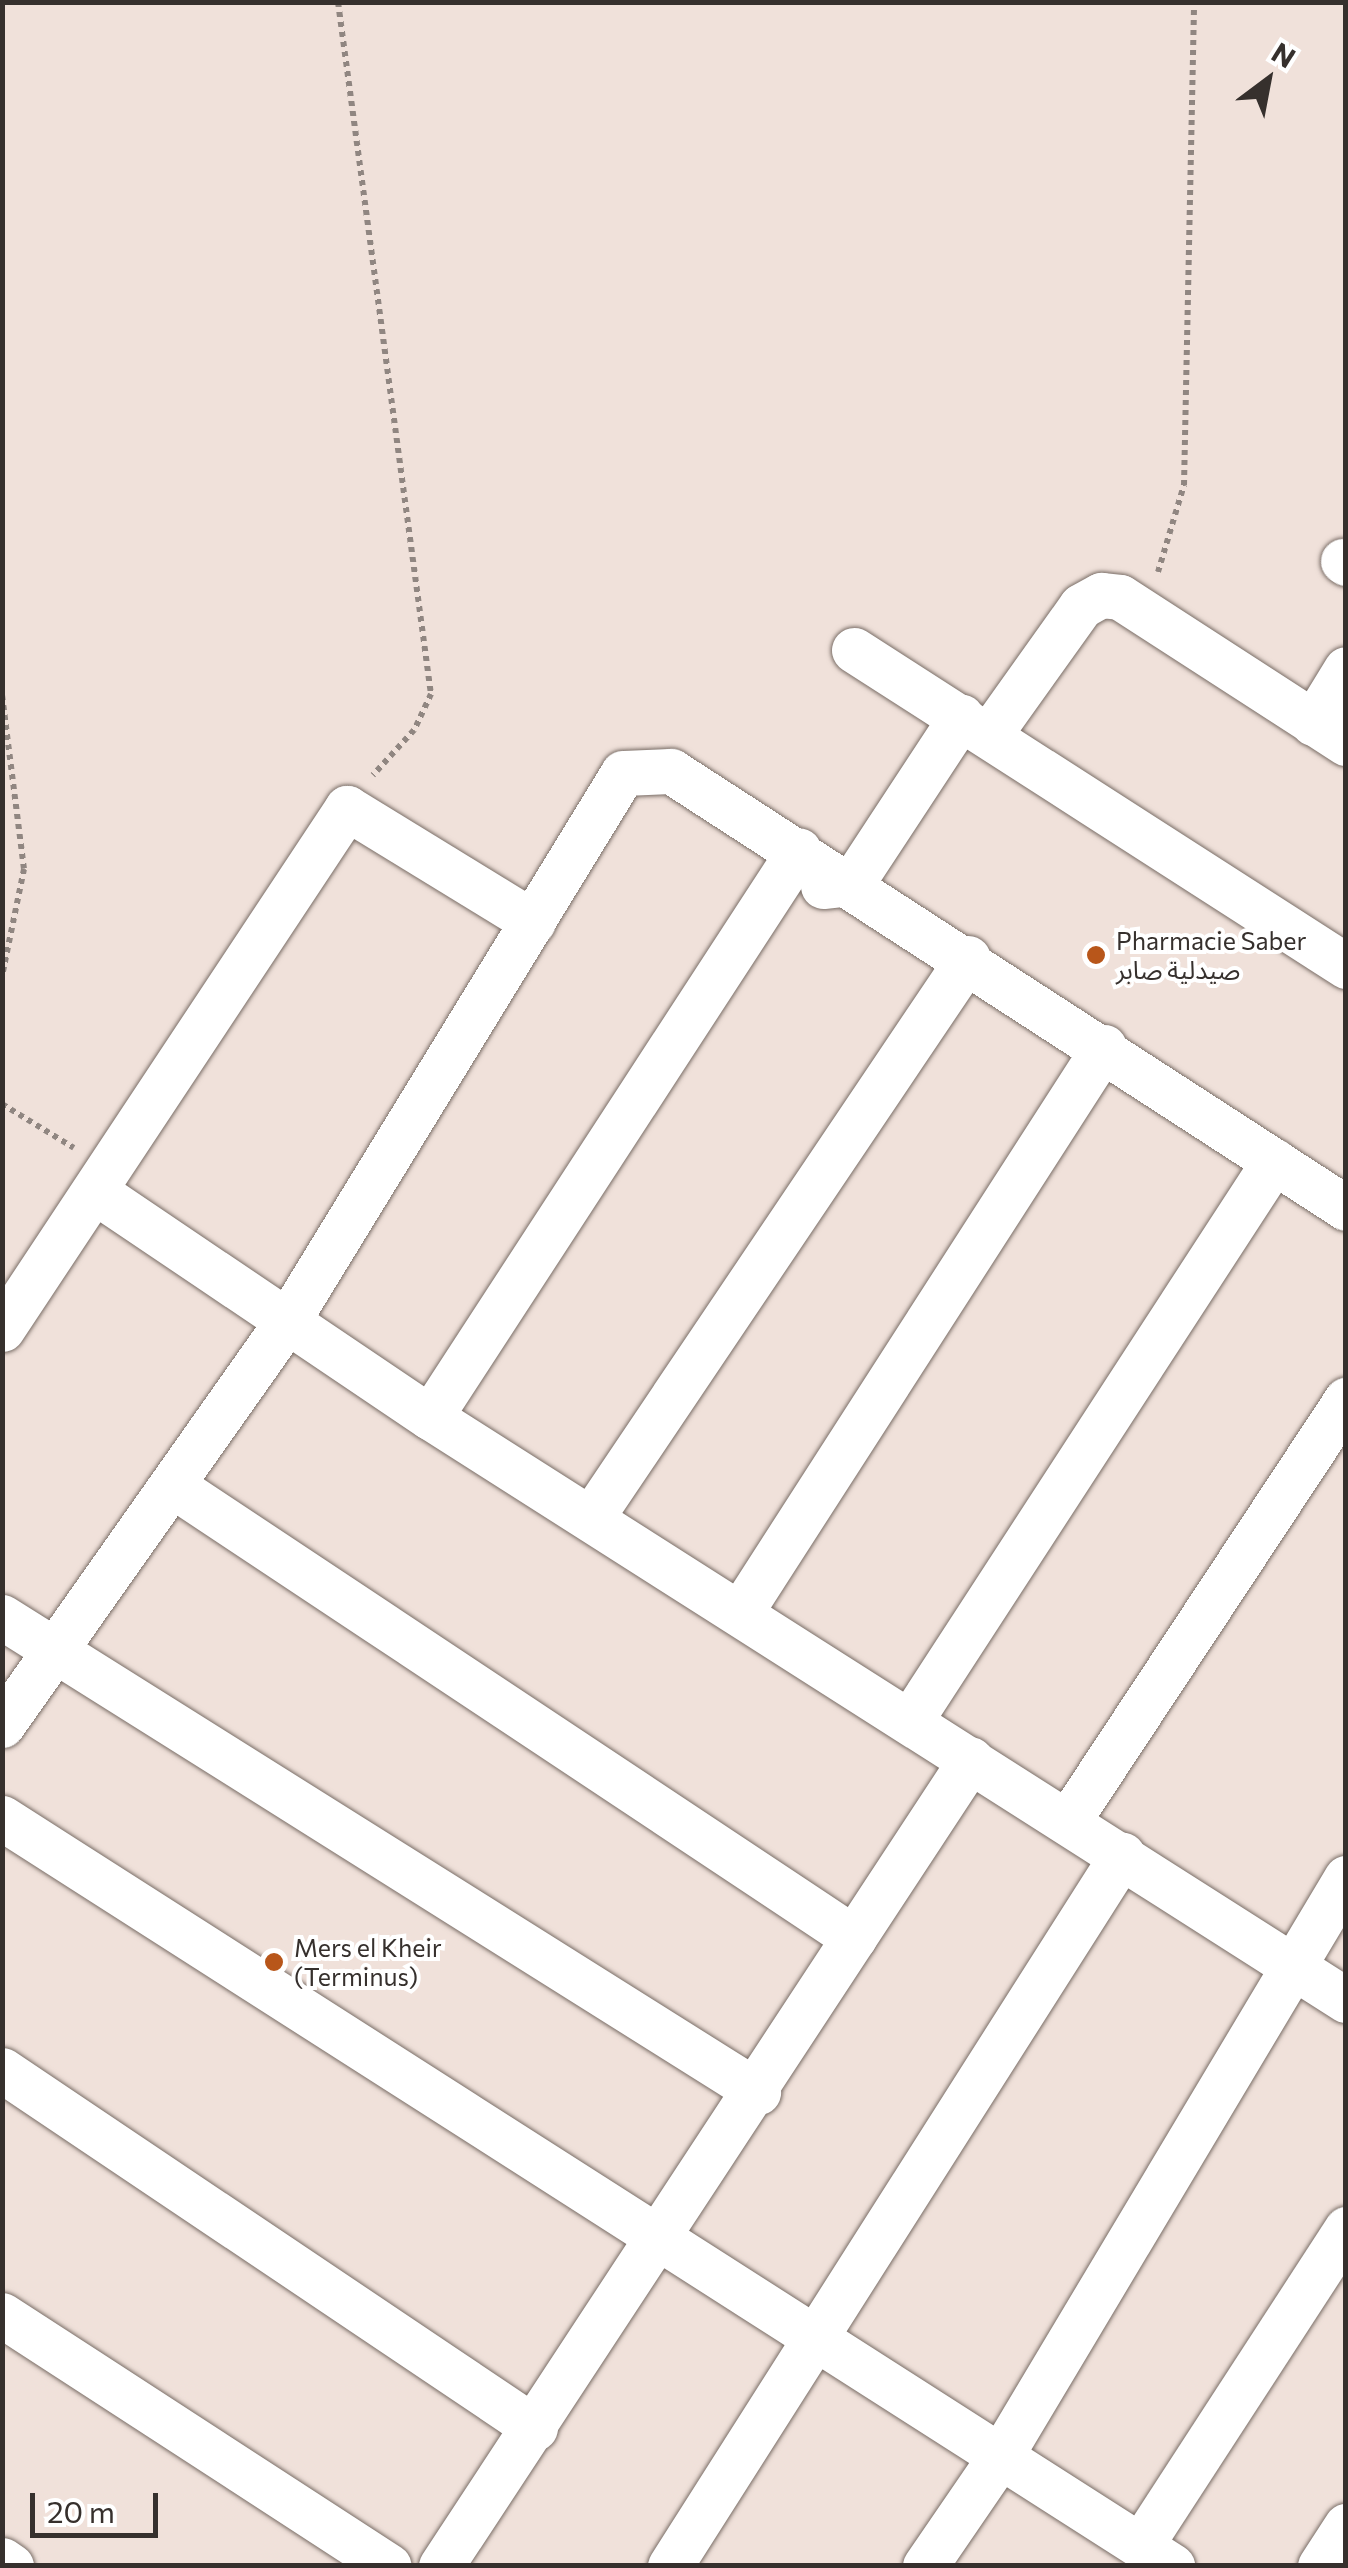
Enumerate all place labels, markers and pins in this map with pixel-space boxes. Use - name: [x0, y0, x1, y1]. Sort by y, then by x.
- place label: Pharmacie Saber صيدلية صابر: [1116, 926, 1306, 985]
- marker: Pharmacie Saber صيدلية صابر: [1085, 944, 1107, 966]
- place label: Mers el Kheir (Terminus): [294, 1933, 442, 1992]
- marker: Mers el Kheir (Terminus): [263, 1951, 285, 1973]

